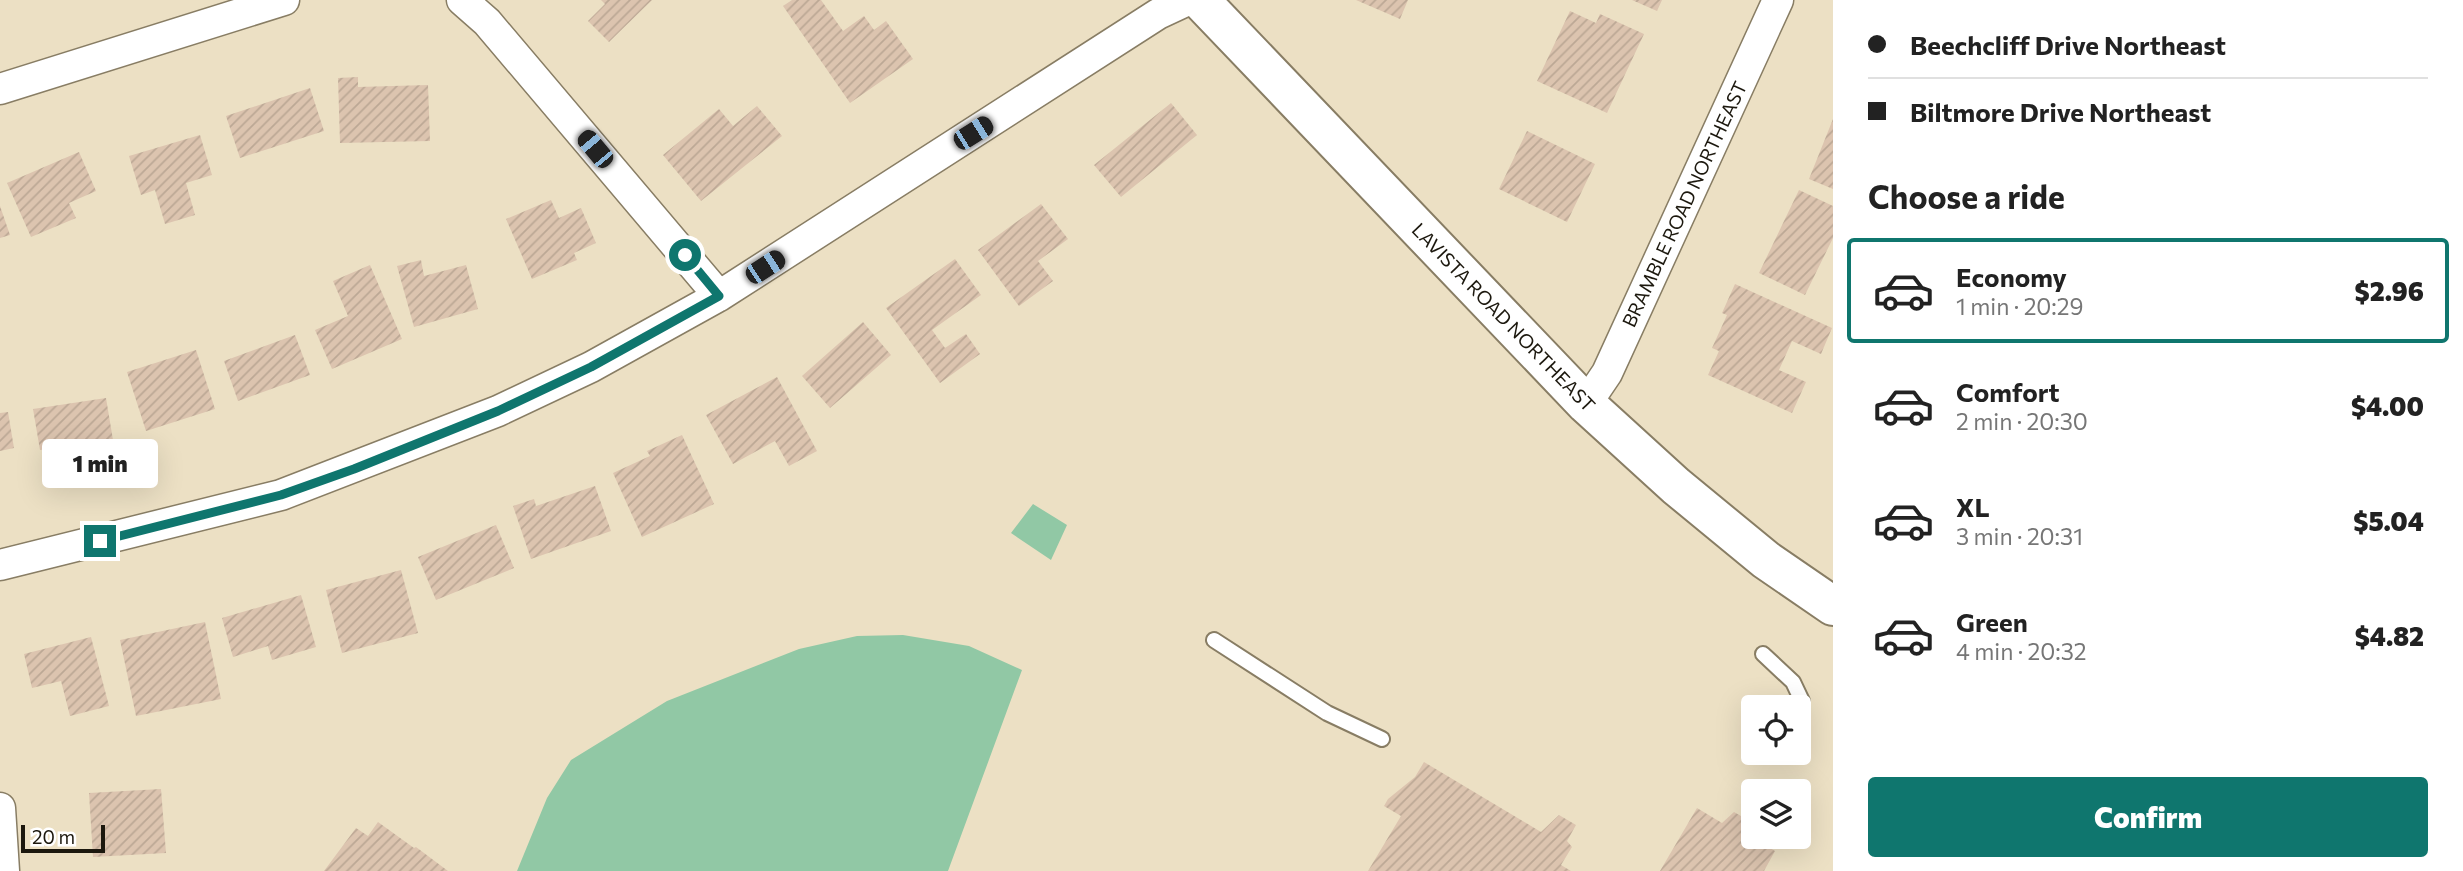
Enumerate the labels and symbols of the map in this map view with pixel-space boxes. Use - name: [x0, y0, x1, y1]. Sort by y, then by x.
- street label: BRAMBLE ROAD NORTHEAST: [1617, 77, 1751, 331]
- car: [950, 113, 997, 153]
- car: [574, 126, 617, 172]
- street label: LAVISTA ROAD NORTHEAST: [1408, 218, 1600, 416]
- route start: [669, 239, 701, 271]
- car: [742, 247, 789, 287]
- callout: 1 min: [42, 440, 158, 489]
- route end: [84, 525, 116, 557]
- scale bar: [21, 822, 105, 854]

